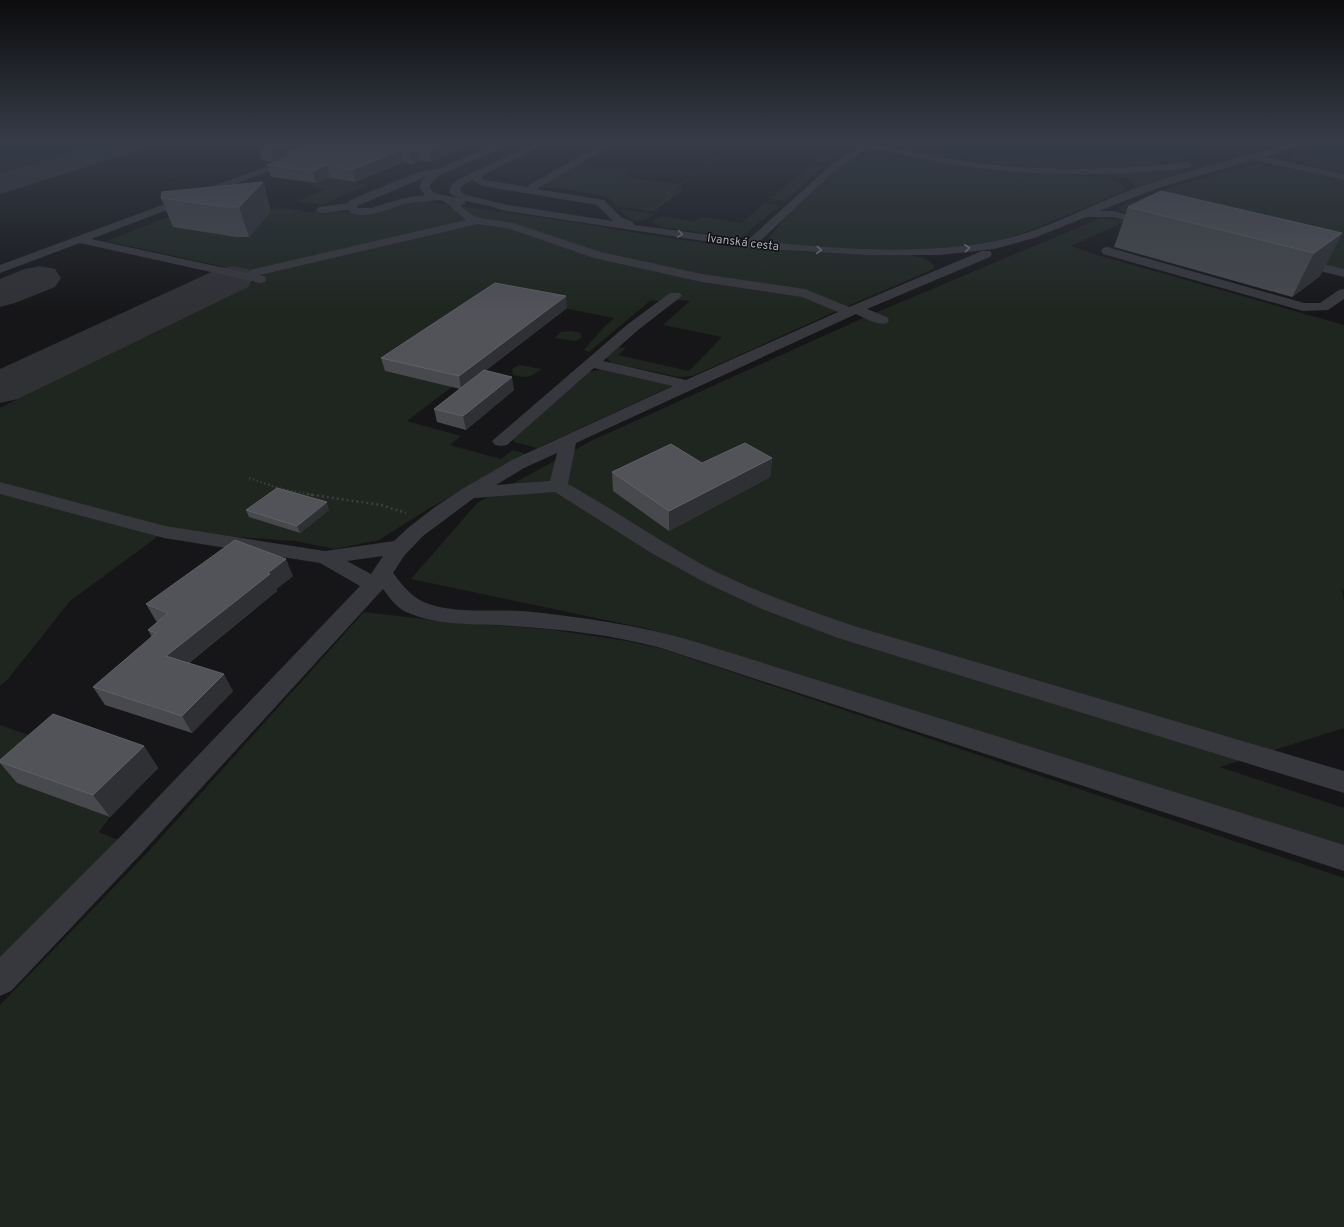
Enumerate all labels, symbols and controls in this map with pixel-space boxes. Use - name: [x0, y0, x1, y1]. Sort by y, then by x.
- one-way arrow: [677, 229, 683, 238]
- street label: Ivanská cesta: [706, 231, 780, 255]
- one-way arrow: [963, 244, 970, 253]
- one-way arrow: [816, 245, 822, 254]

